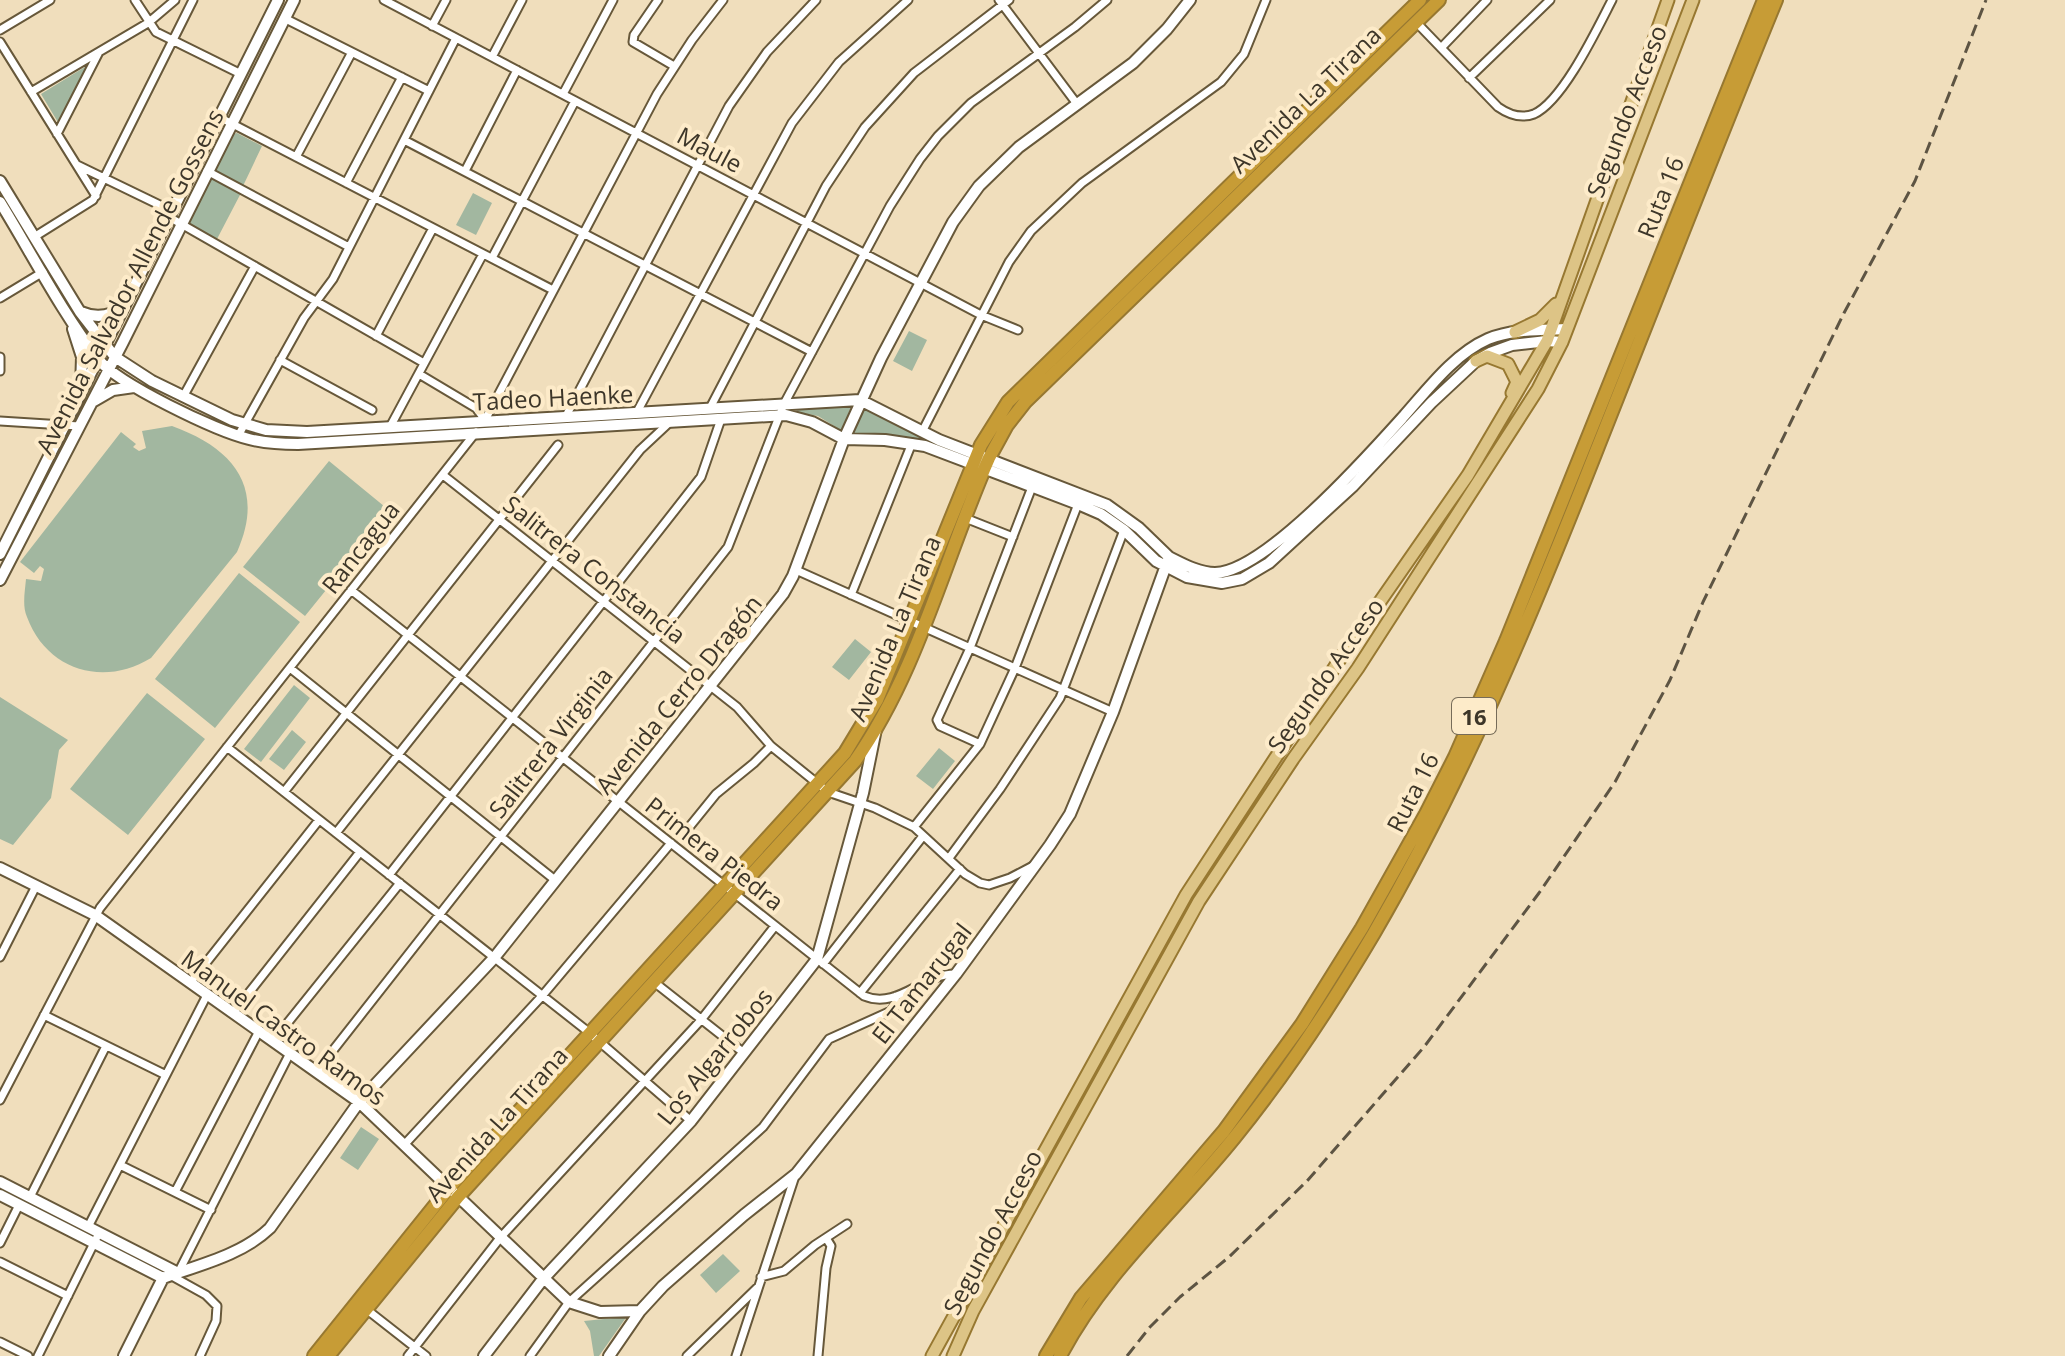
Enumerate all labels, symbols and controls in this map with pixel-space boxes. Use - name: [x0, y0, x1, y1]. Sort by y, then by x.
- street label: Avenida La Tirana: [1222, 18, 1388, 180]
- street label: Segundo Acceso: [1578, 20, 1674, 202]
- street label: Avenida Salvador Allende Gossens: [27, 103, 231, 459]
- street label: Maule: [672, 118, 748, 180]
- street label: Ruta 16: [1629, 151, 1691, 243]
- street label: Tadeo Haenke: [472, 376, 634, 418]
- street label: Salitrera Constancia: [497, 487, 693, 651]
- street label: Rancagua: [314, 494, 406, 600]
- street label: Avenida La Tirana: [840, 530, 948, 726]
- street label: Avenida Cerro Dragón: [587, 588, 769, 800]
- street label: Segundo Acceso: [1259, 591, 1391, 759]
- street label: Salitrera Virginia: [481, 660, 619, 824]
- road number: 16: [1452, 698, 1496, 734]
- street label: Ruta 16: [1378, 747, 1446, 837]
- street label: Primera Piedra: [639, 789, 791, 917]
- street label: El Tamarugal: [863, 916, 979, 1050]
- street label: Manuel Castro Ramos: [175, 942, 393, 1112]
- street label: Los Algarrobos: [649, 981, 779, 1131]
- street label: Avenida La Tirana: [417, 1039, 575, 1209]
- street label: Segundo Acceso: [935, 1144, 1049, 1320]

